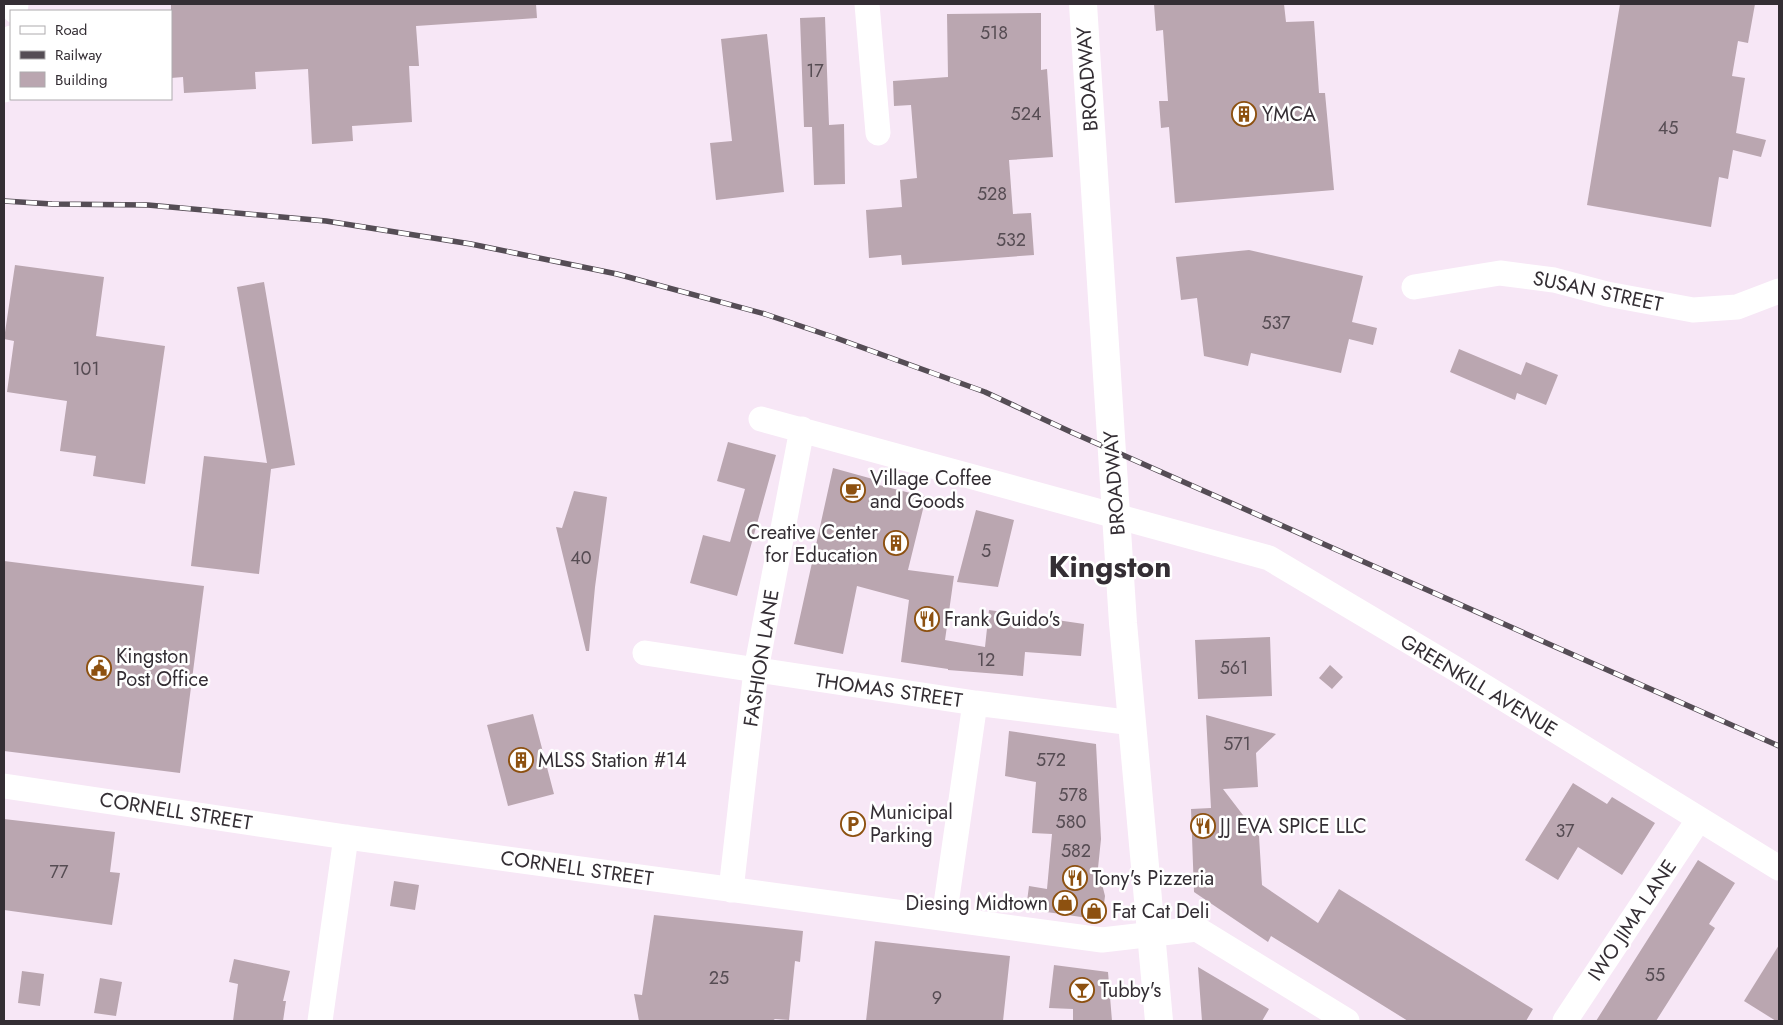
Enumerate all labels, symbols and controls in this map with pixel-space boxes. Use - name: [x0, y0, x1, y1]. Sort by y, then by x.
- legend: [10, 10, 172, 100]
- text: Road: [55, 19, 87, 41]
- house number: 518: [980, 20, 1008, 46]
- street label: BROADWAY: [1069, 25, 1106, 132]
- text: Railway: [55, 44, 102, 66]
- house number: 17: [806, 58, 824, 84]
- text: Building: [55, 69, 107, 91]
- place label: YMCA: [1262, 100, 1317, 129]
- house number: 524: [1011, 101, 1041, 127]
- building icon: YMCA: [1231, 101, 1257, 127]
- house number: 45: [1658, 115, 1678, 141]
- house number: 528: [977, 181, 1007, 207]
- house number: 532: [996, 227, 1026, 253]
- street label: SUSAN STREET: [1530, 264, 1666, 320]
- house number: 537: [1261, 310, 1291, 336]
- house number: 101: [73, 356, 100, 382]
- street label: BROADWAY: [1096, 429, 1133, 536]
- place label: Village Coffee and Goods: [870, 464, 992, 516]
- cafe icon: Village Coffee and Goods: [840, 477, 866, 503]
- place label: Creative Center for Education: [747, 518, 878, 570]
- building icon: Creative Center for Education: [883, 530, 909, 556]
- house number: 5: [981, 538, 991, 564]
- house number: 40: [570, 545, 592, 571]
- district label: Kingston: [1049, 545, 1171, 588]
- street label: FASHION LANE: [736, 587, 787, 729]
- place label: Frank Guido's: [944, 605, 1060, 634]
- restaurant icon: Frank Guido's: [914, 606, 940, 632]
- street label: GREENKILL AVENUE: [1395, 627, 1563, 744]
- place label: Kingston Post Office: [116, 642, 208, 694]
- house number: 12: [977, 647, 995, 673]
- public building icon: Kingston Post Office: [86, 655, 112, 681]
- house number: 561: [1220, 655, 1248, 681]
- street label: THOMAS STREET: [813, 666, 965, 715]
- house number: 571: [1223, 731, 1251, 757]
- place label: MLSS Station #14: [538, 746, 687, 775]
- building icon: MLSS Station #14: [508, 747, 534, 773]
- house number: 572: [1036, 747, 1066, 773]
- house number: 578: [1058, 782, 1088, 808]
- street label: CORNELL STREET: [98, 785, 255, 838]
- place label: Municipal Parking: [870, 798, 953, 850]
- house number: 580: [1056, 809, 1087, 835]
- parking icon: Municipal Parking: [840, 811, 866, 837]
- place label: JJ EVA SPICE LLC: [1217, 812, 1367, 841]
- restaurant icon: JJ EVA SPICE LLC: [1190, 813, 1216, 839]
- house number: 37: [1555, 818, 1575, 844]
- house number: 582: [1061, 838, 1091, 864]
- street label: CORNELL STREET: [499, 843, 656, 894]
- street label: IWO JIMA LANE: [1581, 854, 1684, 987]
- house number: 77: [50, 859, 69, 885]
- place label: Tony's Pizzeria: [1092, 864, 1214, 893]
- restaurant icon: Tony's Pizzeria: [1062, 865, 1088, 891]
- place label: Diesing Midtown: [905, 889, 1048, 918]
- shop icon: Diesing Midtown: [1052, 890, 1078, 916]
- place label: Fat Cat Deli: [1112, 897, 1210, 926]
- shop icon: Fat Cat Deli: [1081, 898, 1107, 924]
- house number: 55: [1645, 962, 1665, 988]
- house number: 25: [709, 965, 729, 991]
- place label: Tubby's: [1100, 976, 1161, 1005]
- bar icon: Tubby's: [1069, 977, 1095, 1003]
- house number: 9: [932, 985, 942, 1011]

